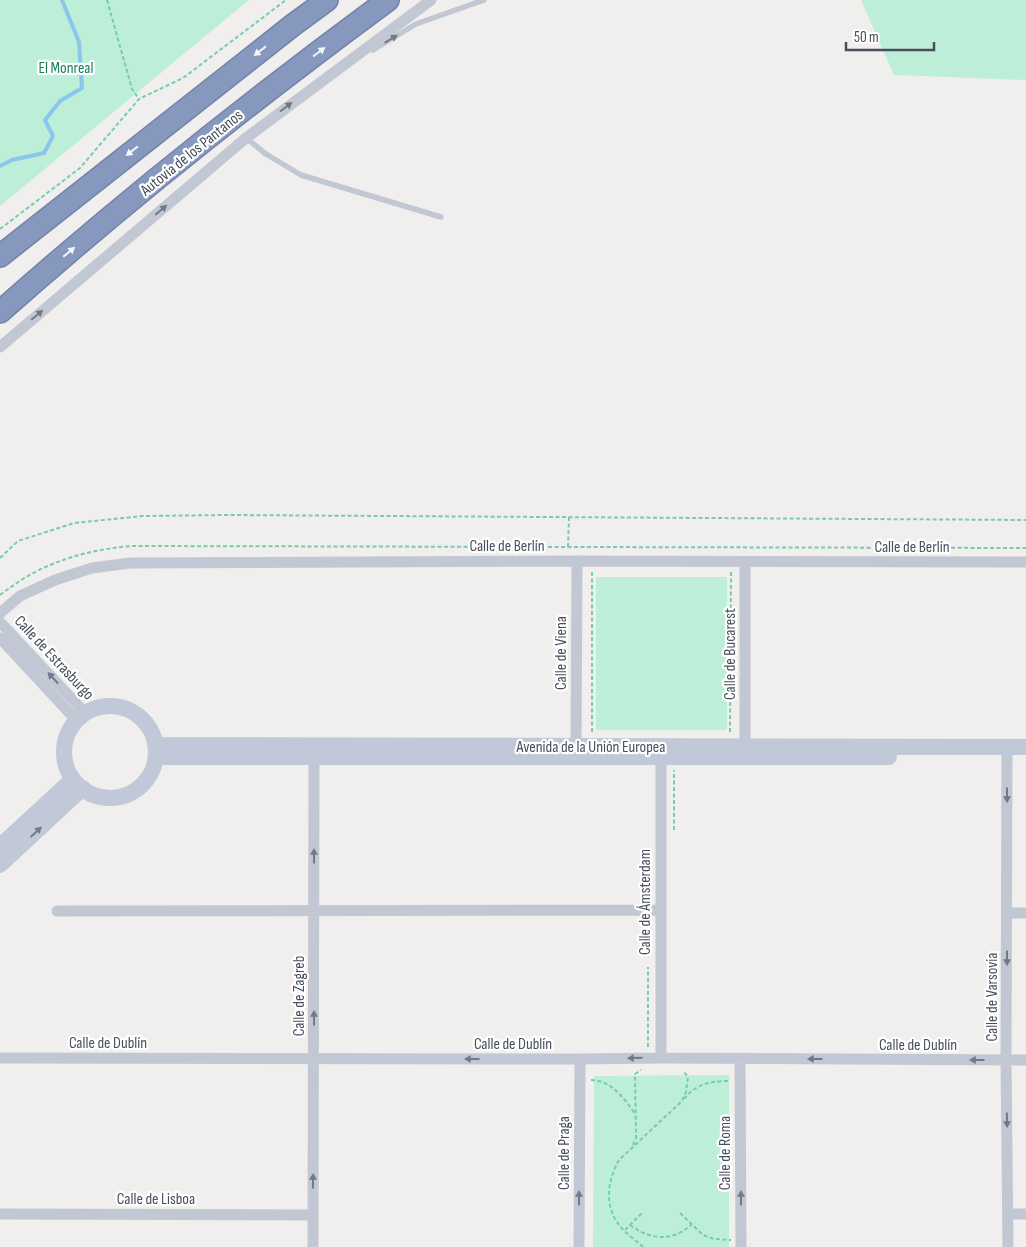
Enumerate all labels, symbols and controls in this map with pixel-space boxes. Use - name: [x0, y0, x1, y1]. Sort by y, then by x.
- scale bar: [846, 20, 934, 52]
- text: 50 m: [854, 28, 879, 47]
- one-way arrow: [385, 34, 398, 43]
- one-way arrow: [254, 45, 267, 56]
- one-way arrow: [312, 47, 326, 57]
- park label: El Monreal: [38, 59, 94, 78]
- one-way arrow: [279, 102, 293, 112]
- street label: Autovía de los Pantanos: [136, 106, 247, 201]
- one-way arrow: [126, 146, 139, 157]
- one-way arrow: [155, 205, 167, 216]
- one-way arrow: [63, 246, 75, 258]
- one-way arrow: [30, 310, 43, 321]
- street label: Calle de Berlín: [469, 537, 545, 556]
- street label: Calle de Berlín: [874, 538, 950, 557]
- street label: Calle de Bucarest: [721, 608, 740, 700]
- street label: Calle de Estrasburgo: [10, 612, 98, 704]
- street label: Calle de Viena: [552, 616, 571, 690]
- one-way arrow: [47, 672, 59, 684]
- street label: Avenida de la Unión Europea: [516, 738, 665, 757]
- one-way arrow: [1003, 787, 1011, 803]
- one-way arrow: [29, 826, 41, 838]
- one-way arrow: [310, 848, 318, 864]
- street label: Calle de Ámsterdam: [636, 849, 655, 955]
- one-way arrow: [1003, 950, 1011, 966]
- street label: Calle de Varsovia: [983, 952, 1002, 1042]
- street label: Calle de Zagreb: [290, 956, 309, 1036]
- one-way arrow: [310, 1010, 318, 1026]
- street label: Calle de Dublín: [69, 1034, 147, 1053]
- street label: Calle de Dublín: [474, 1035, 552, 1054]
- street label: Calle de Dublín: [879, 1036, 957, 1055]
- one-way arrow: [464, 1055, 480, 1063]
- one-way arrow: [627, 1055, 643, 1063]
- one-way arrow: [807, 1055, 823, 1063]
- one-way arrow: [969, 1056, 985, 1064]
- one-way arrow: [1003, 1112, 1011, 1128]
- street label: Calle de Praga: [555, 1116, 574, 1190]
- street label: Calle de Roma: [716, 1116, 735, 1190]
- one-way arrow: [309, 1173, 317, 1189]
- street label: Calle de Lisboa: [117, 1190, 195, 1209]
- one-way arrow: [575, 1190, 583, 1206]
- one-way arrow: [737, 1190, 745, 1206]

